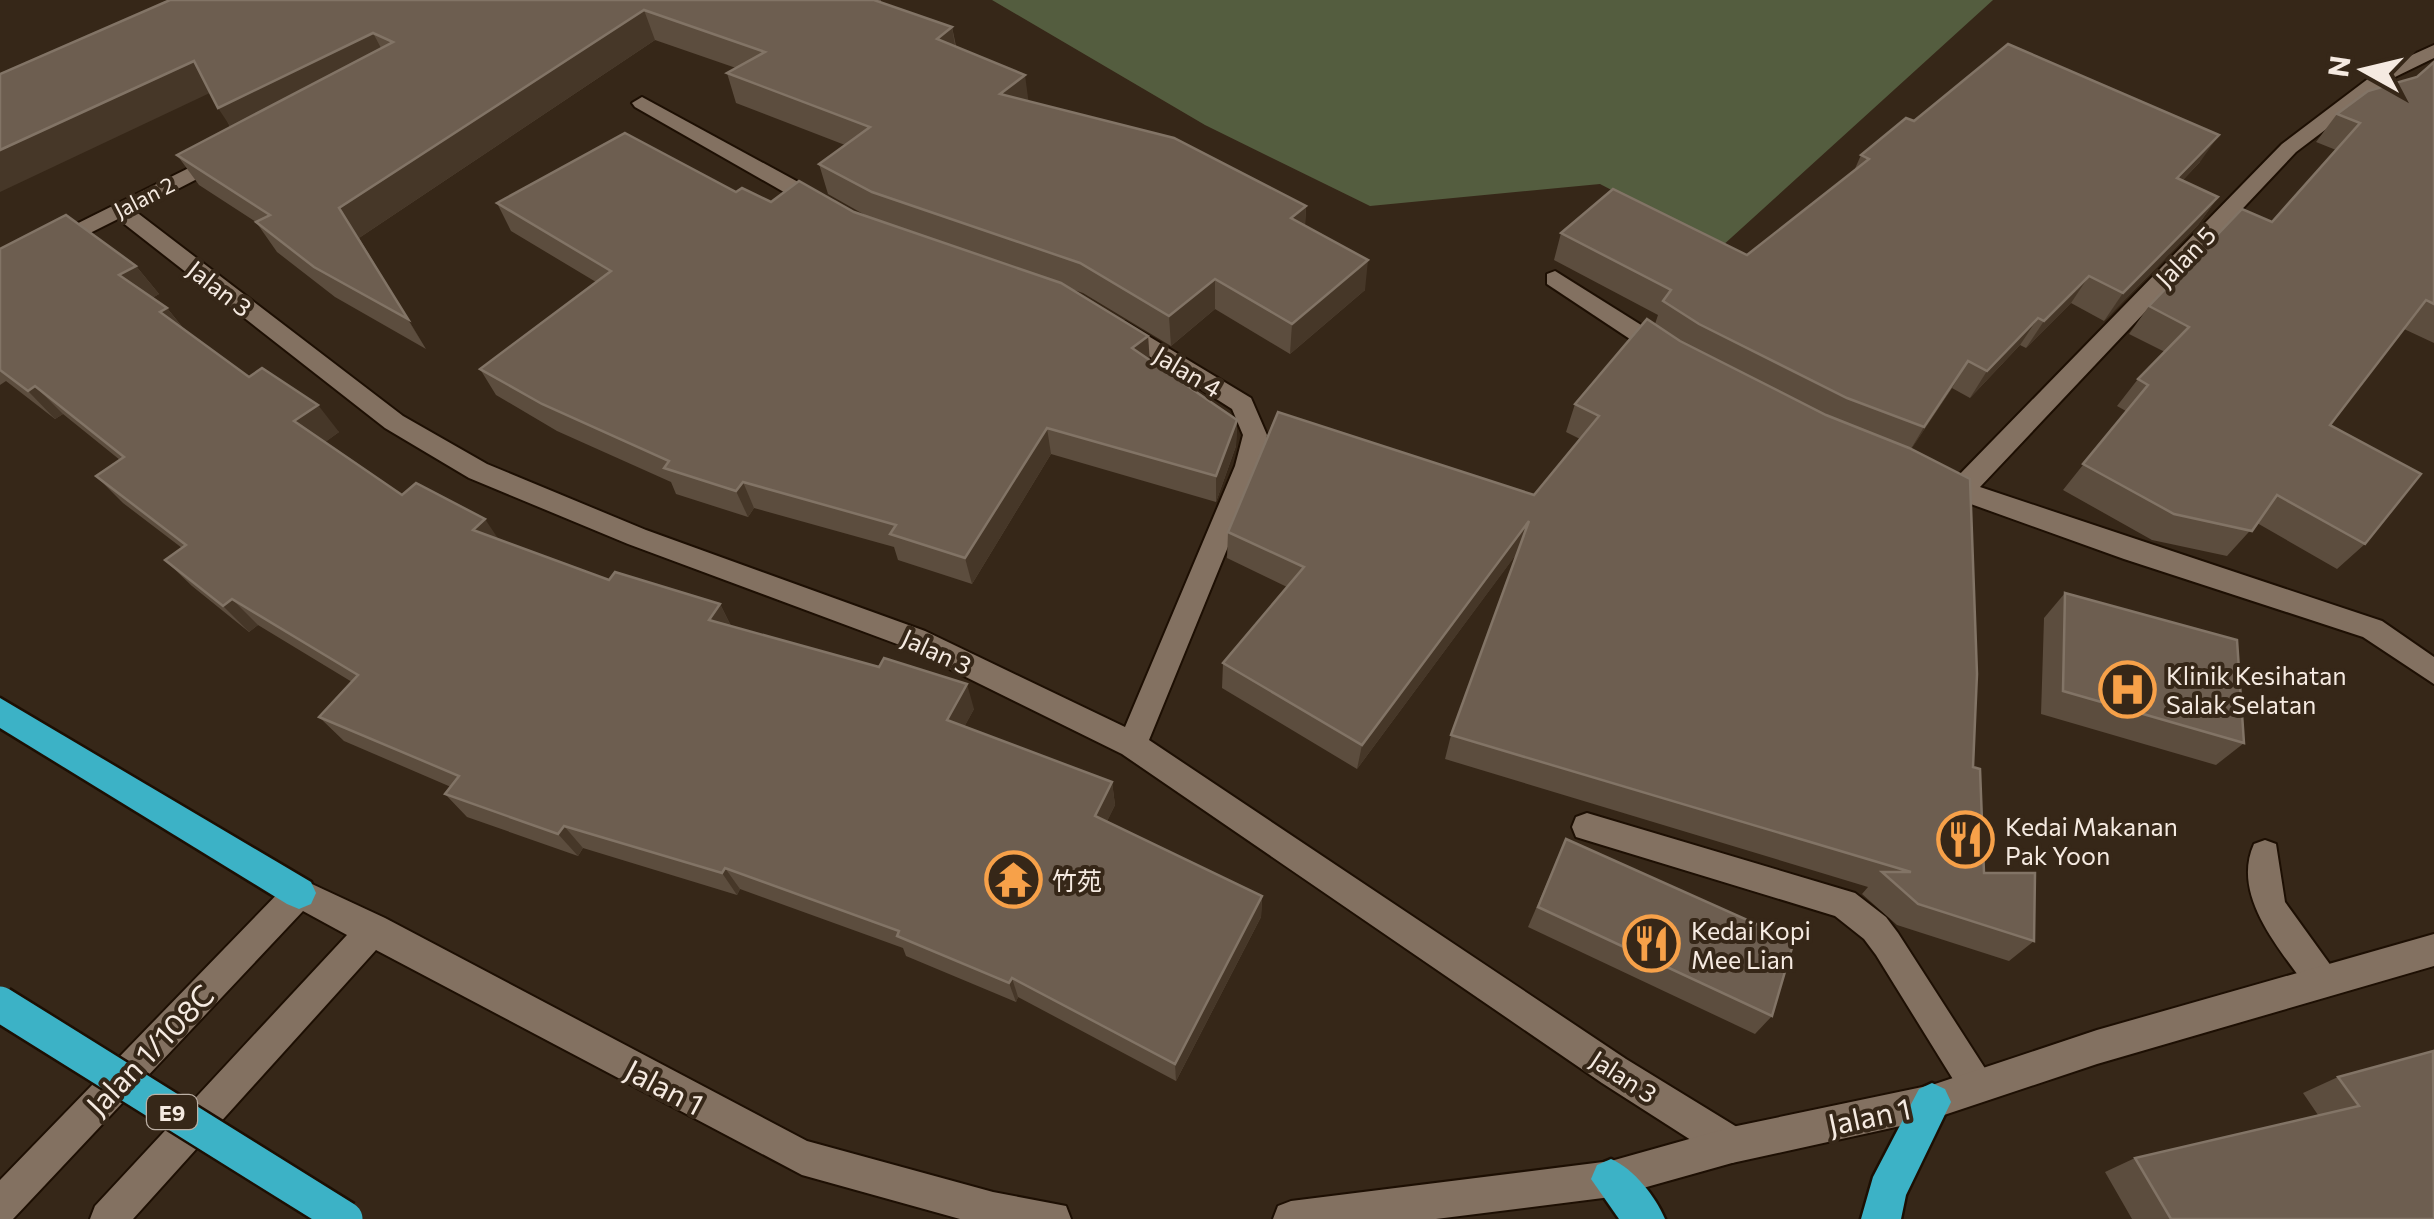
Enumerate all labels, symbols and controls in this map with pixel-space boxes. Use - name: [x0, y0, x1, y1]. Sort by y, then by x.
- north arrow: [2314, 20, 2414, 120]
- text: N: [2320, 54, 2357, 79]
- street label: Jalan 2: [109, 170, 179, 224]
- street label: Jalan 5: [2149, 219, 2221, 293]
- street label: Jalan 3: [182, 254, 258, 322]
- street label: Jalan 4: [1149, 339, 1227, 403]
- street label: Jalan 3: [898, 622, 976, 680]
- hospital icon: Klinik Kesihatan Salak Selatan: [2097, 659, 2157, 719]
- place label: Klinik Kesihatan Salak Selatan: [2166, 660, 2347, 719]
- restaurant icon: Kedai Makanan Pak Yoon: [1936, 810, 1996, 870]
- place label: Kedai Makanan Pak Yoon: [2005, 811, 2178, 870]
- temple icon: 竹苑: [983, 850, 1043, 910]
- place label: 竹苑: [1052, 865, 1102, 895]
- restaurant icon: Kedai Kopi Mee Lian: [1622, 914, 1682, 974]
- place label: Kedai Kopi Mee Lian: [1691, 915, 1811, 974]
- street label: Jalan 1/108C: [77, 976, 221, 1122]
- street label: Jalan 3: [1585, 1043, 1663, 1109]
- street label: Jalan 1: [619, 1050, 711, 1122]
- street label: Jalan 1: [1824, 1088, 1914, 1142]
- road number: E9: [147, 1095, 197, 1129]

